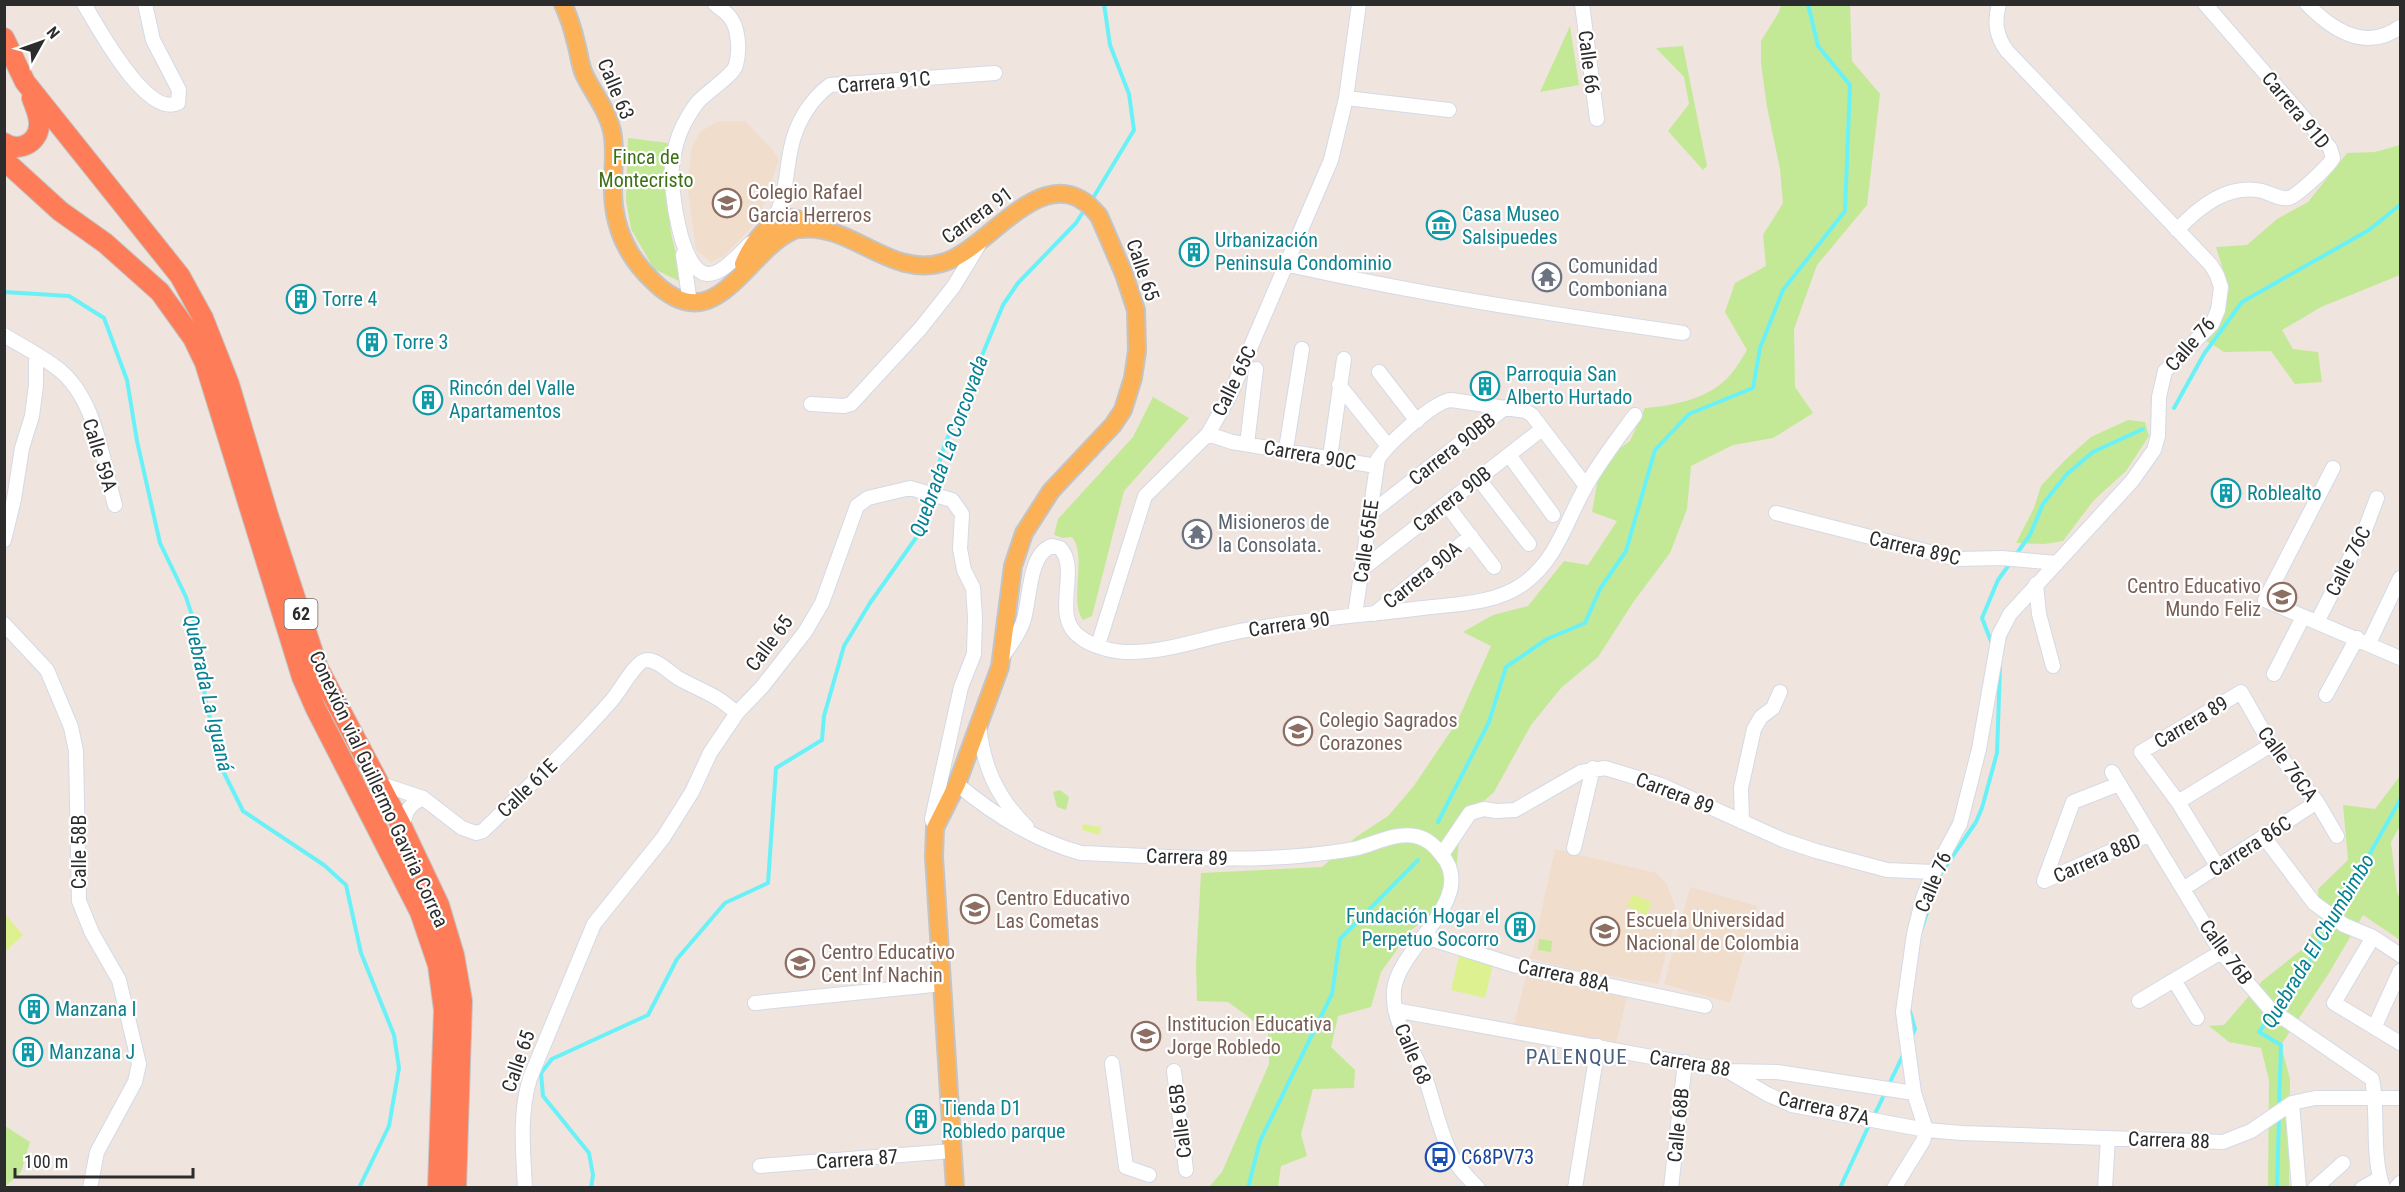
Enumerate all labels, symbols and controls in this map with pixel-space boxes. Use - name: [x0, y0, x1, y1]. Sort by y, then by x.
- north arrow: [12, 12, 72, 72]
- text: N: [43, 23, 64, 43]
- street label: Calle 66: [1573, 29, 1605, 95]
- street label: Calle 63: [592, 55, 640, 123]
- street label: Carrera 91C: [836, 66, 932, 98]
- street label: Carrera 91D: [2257, 67, 2335, 153]
- park label: Finca de Montecristo: [599, 145, 693, 192]
- place label: Colegio Rafael Garcia Herreros: [748, 180, 872, 227]
- street label: Carrera 91: [937, 181, 1017, 249]
- school or university icon: Colegio Rafael Garcia Herreros: [711, 187, 743, 219]
- place label: Casa Museo Salsipuedes: [1462, 202, 1560, 249]
- museum icon: Casa Museo Salsipuedes: [1425, 209, 1457, 241]
- place label: Urbanización Peninsula Condominio: [1215, 228, 1392, 275]
- street label: Calle 65: [1121, 236, 1165, 304]
- building icon: Urbanización Peninsula Condominio: [1178, 236, 1210, 268]
- place label: Comunidad Comboniana: [1568, 254, 1667, 301]
- temple icon: Comunidad Comboniana: [1531, 261, 1563, 293]
- building icon: Torre 4: [285, 283, 317, 315]
- place label: Torre 4: [322, 287, 377, 311]
- street label: Calle 76: [2160, 312, 2220, 376]
- building icon: Torre 3: [356, 326, 388, 358]
- place label: Torre 3: [393, 330, 448, 354]
- street label: Calle 65C: [1207, 342, 1261, 420]
- water label: Quebrada La Corcovada: [905, 352, 993, 540]
- place label: Parroquia San Alberto Hurtado: [1506, 362, 1632, 409]
- building icon: Parroquia San Alberto Hurtado: [1469, 370, 1501, 402]
- place label: Rincón del Valle Apartamentos: [449, 376, 575, 423]
- building icon: Rincón del Valle Apartamentos: [412, 384, 444, 416]
- street label: Carrera 90BB: [1404, 408, 1500, 490]
- street label: Calle 59A: [78, 415, 123, 495]
- street label: Carrera 90C: [1262, 435, 1358, 475]
- street label: Carrera 90B: [1408, 461, 1496, 537]
- building icon: Roblealto: [2210, 477, 2242, 509]
- place label: Roblealto: [2247, 481, 2321, 505]
- street label: Calle 65EE: [1348, 498, 1384, 584]
- place label: Misioneros de la Consolata.: [1218, 510, 1329, 557]
- temple icon: Misioneros de la Consolata.: [1181, 518, 1213, 550]
- street label: Calle 76C: [2320, 522, 2376, 600]
- street label: Carrera 89C: [1867, 526, 1963, 570]
- street label: Carrera 90A: [1378, 536, 1466, 614]
- place label: Centro Educativo Mundo Feliz: [2127, 574, 2261, 621]
- school or university icon: Centro Educativo Mundo Feliz: [2266, 581, 2298, 613]
- road number: 62: [284, 599, 318, 629]
- street label: Carrera 90: [1247, 606, 1331, 642]
- street label: Calle 65: [740, 610, 798, 676]
- water label: Quebrada La Iguaná: [178, 612, 238, 774]
- street label: Conexión vial Guillermo Gaviria Correa: [304, 647, 454, 931]
- street label: Carrera 89: [2150, 691, 2232, 753]
- place label: Colegio Sagrados Corazones: [1319, 708, 1458, 755]
- school or university icon: Colegio Sagrados Corazones: [1282, 715, 1314, 747]
- street label: Calle 76CA: [2253, 722, 2323, 806]
- street label: Calle 61E: [492, 754, 562, 822]
- street label: Carrera 89: [1632, 767, 1718, 819]
- street label: Carrera 86C: [2204, 811, 2296, 881]
- street label: Calle 58B: [67, 815, 91, 889]
- street label: Carrera 88D: [2049, 828, 2145, 888]
- street label: Carrera 89: [1146, 844, 1228, 870]
- street label: Calle 76: [1909, 848, 1957, 916]
- water label: Quebrada El Chumbimbo: [2257, 850, 2379, 1032]
- place label: Centro Educativo Las Cometas: [996, 886, 1130, 933]
- school or university icon: Centro Educativo Las Cometas: [959, 893, 991, 925]
- place label: Fundación Hogar el Perpetuo Socorro: [1346, 904, 1499, 951]
- place label: Escuela Universidad Nacional de Colombia: [1626, 908, 1799, 955]
- building icon: Fundación Hogar el Perpetuo Socorro: [1504, 911, 1536, 943]
- school or university icon: Escuela Universidad Nacional de Colombia: [1589, 915, 1621, 947]
- street label: Calle 76B: [2194, 915, 2258, 989]
- place label: Centro Educativo Cent Inf Nachin: [821, 940, 955, 987]
- school or university icon: Centro Educativo Cent Inf Nachin: [784, 947, 816, 979]
- street label: Carrera 88A: [1516, 954, 1613, 997]
- building icon: Manzana I: [18, 993, 50, 1025]
- place label: Manzana I: [55, 997, 137, 1021]
- place label: Institucion Educativa Jorge Robledo: [1167, 1012, 1332, 1059]
- school or university icon: Institucion Educativa Jorge Robledo: [1130, 1020, 1162, 1052]
- street label: Calle 68: [1389, 1020, 1437, 1088]
- street label: Calle 65: [496, 1027, 540, 1095]
- building icon: Manzana J: [12, 1036, 44, 1068]
- place label: Manzana J: [49, 1040, 135, 1064]
- district label: PALENQUE: [1526, 1045, 1628, 1069]
- street label: Carrera 88: [1648, 1045, 1732, 1081]
- street label: Calle 65B: [1164, 1082, 1196, 1160]
- street label: Carrera 87A: [1776, 1086, 1873, 1130]
- street label: Calle 68B: [1662, 1087, 1694, 1163]
- place label: Tienda D1 Robledo parque: [942, 1096, 1065, 1143]
- building icon: Tienda D1 Robledo parque: [905, 1103, 937, 1135]
- street label: Carrera 88: [2128, 1127, 2210, 1153]
- scale bar: [15, 1141, 194, 1179]
- bus stop icon: C68PV73: [1424, 1141, 1456, 1173]
- street label: Carrera 87: [815, 1144, 899, 1174]
- place label: C68PV73: [1461, 1145, 1534, 1169]
- text: 100 m: [24, 1151, 68, 1172]

